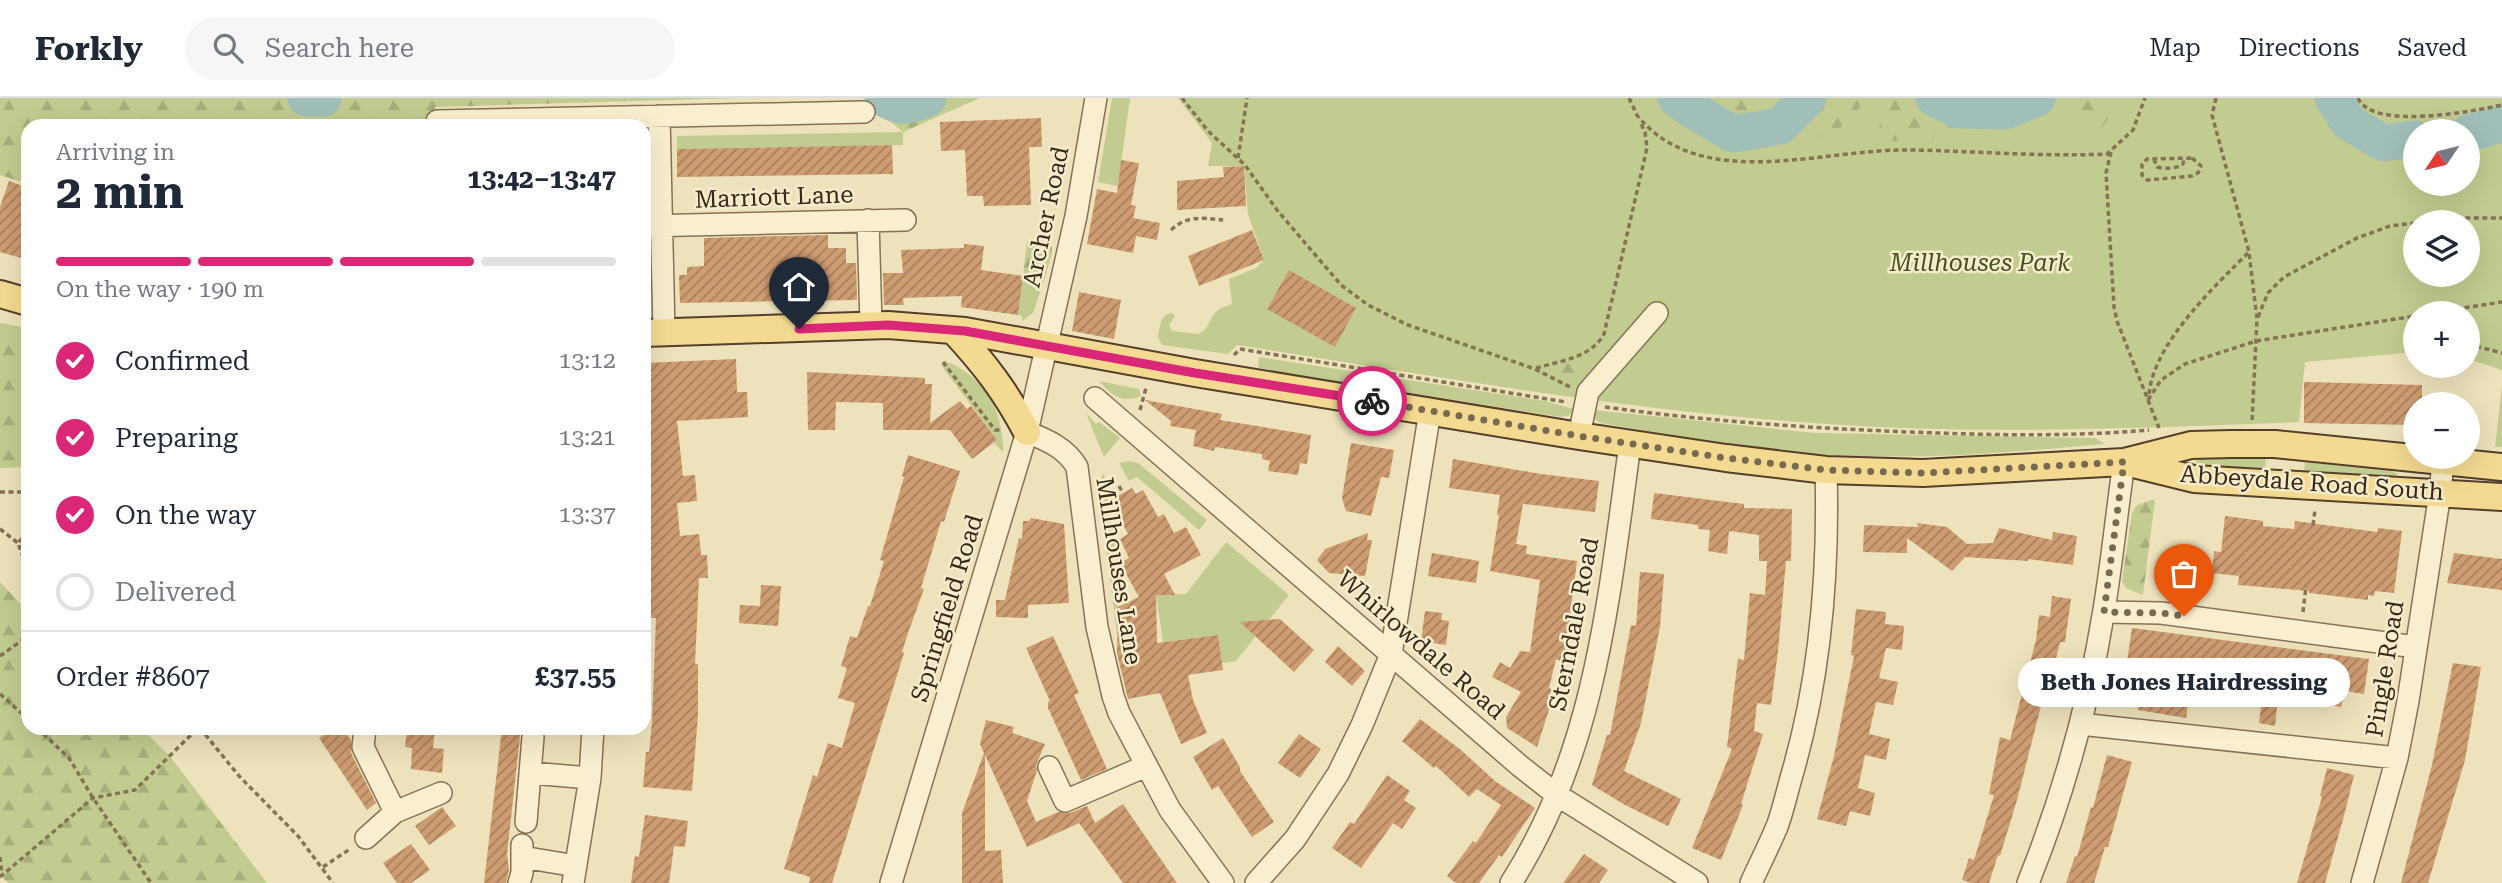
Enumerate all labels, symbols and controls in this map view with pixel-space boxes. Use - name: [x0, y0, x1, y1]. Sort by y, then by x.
- search box: [185, 17, 675, 80]
- text: Forkly: [35, 29, 143, 68]
- icon: search: [209, 29, 247, 67]
- text: Search here: [265, 33, 414, 63]
- text: Map: [2149, 34, 2201, 62]
- text: Directions: [2239, 34, 2359, 62]
- text: Saved: [2397, 34, 2467, 62]
- north arrow: [2403, 119, 2480, 196]
- map controls: [2403, 119, 2480, 469]
- text: Arriving in: [56, 139, 175, 166]
- street label: Archer Road: [1017, 144, 1075, 290]
- text: 13:42–13:47: [467, 164, 616, 194]
- text: 2 min: [56, 165, 184, 219]
- street label: Marriott Lane: [694, 180, 854, 214]
- button: layers: [2403, 210, 2480, 287]
- park label: Millhouses Park: [1889, 249, 2070, 277]
- pin: [769, 257, 829, 329]
- icon: home: [780, 268, 818, 306]
- text: On the way · 190 m: [56, 276, 264, 303]
- button: +: [2403, 301, 2480, 378]
- icon: check: [56, 342, 94, 380]
- text: Confirmed: [115, 346, 250, 376]
- text: 13:12: [559, 347, 616, 374]
- courier: [1337, 366, 1407, 436]
- icon: bike: [1353, 382, 1391, 420]
- button: −: [2403, 392, 2480, 469]
- icon: check: [56, 419, 94, 457]
- text: Preparing: [115, 423, 238, 453]
- text: 13:21: [559, 424, 616, 451]
- street label: Abbeydale Road South: [2179, 460, 2445, 506]
- street label: Millhouses Lane: [1090, 475, 1148, 667]
- icon: check: [56, 496, 94, 534]
- text: On the way: [115, 500, 256, 530]
- text: 13:37: [559, 501, 616, 528]
- street label: Springfield Road: [905, 511, 989, 705]
- street label: Sterndale Road: [1543, 535, 1605, 713]
- pin: [2154, 544, 2214, 616]
- icon: bag: [2165, 555, 2203, 593]
- street label: Whirlowdale Road: [1332, 565, 1510, 725]
- text: Delivered: [115, 577, 236, 607]
- street label: Pingle Road: [2360, 599, 2410, 739]
- callout: Beth Jones Hairdressing: [2018, 658, 2350, 707]
- text: Order #8607: [56, 662, 210, 692]
- text: £37.55: [535, 662, 616, 692]
- text: Beth Jones Hairdressing: [2041, 669, 2327, 696]

